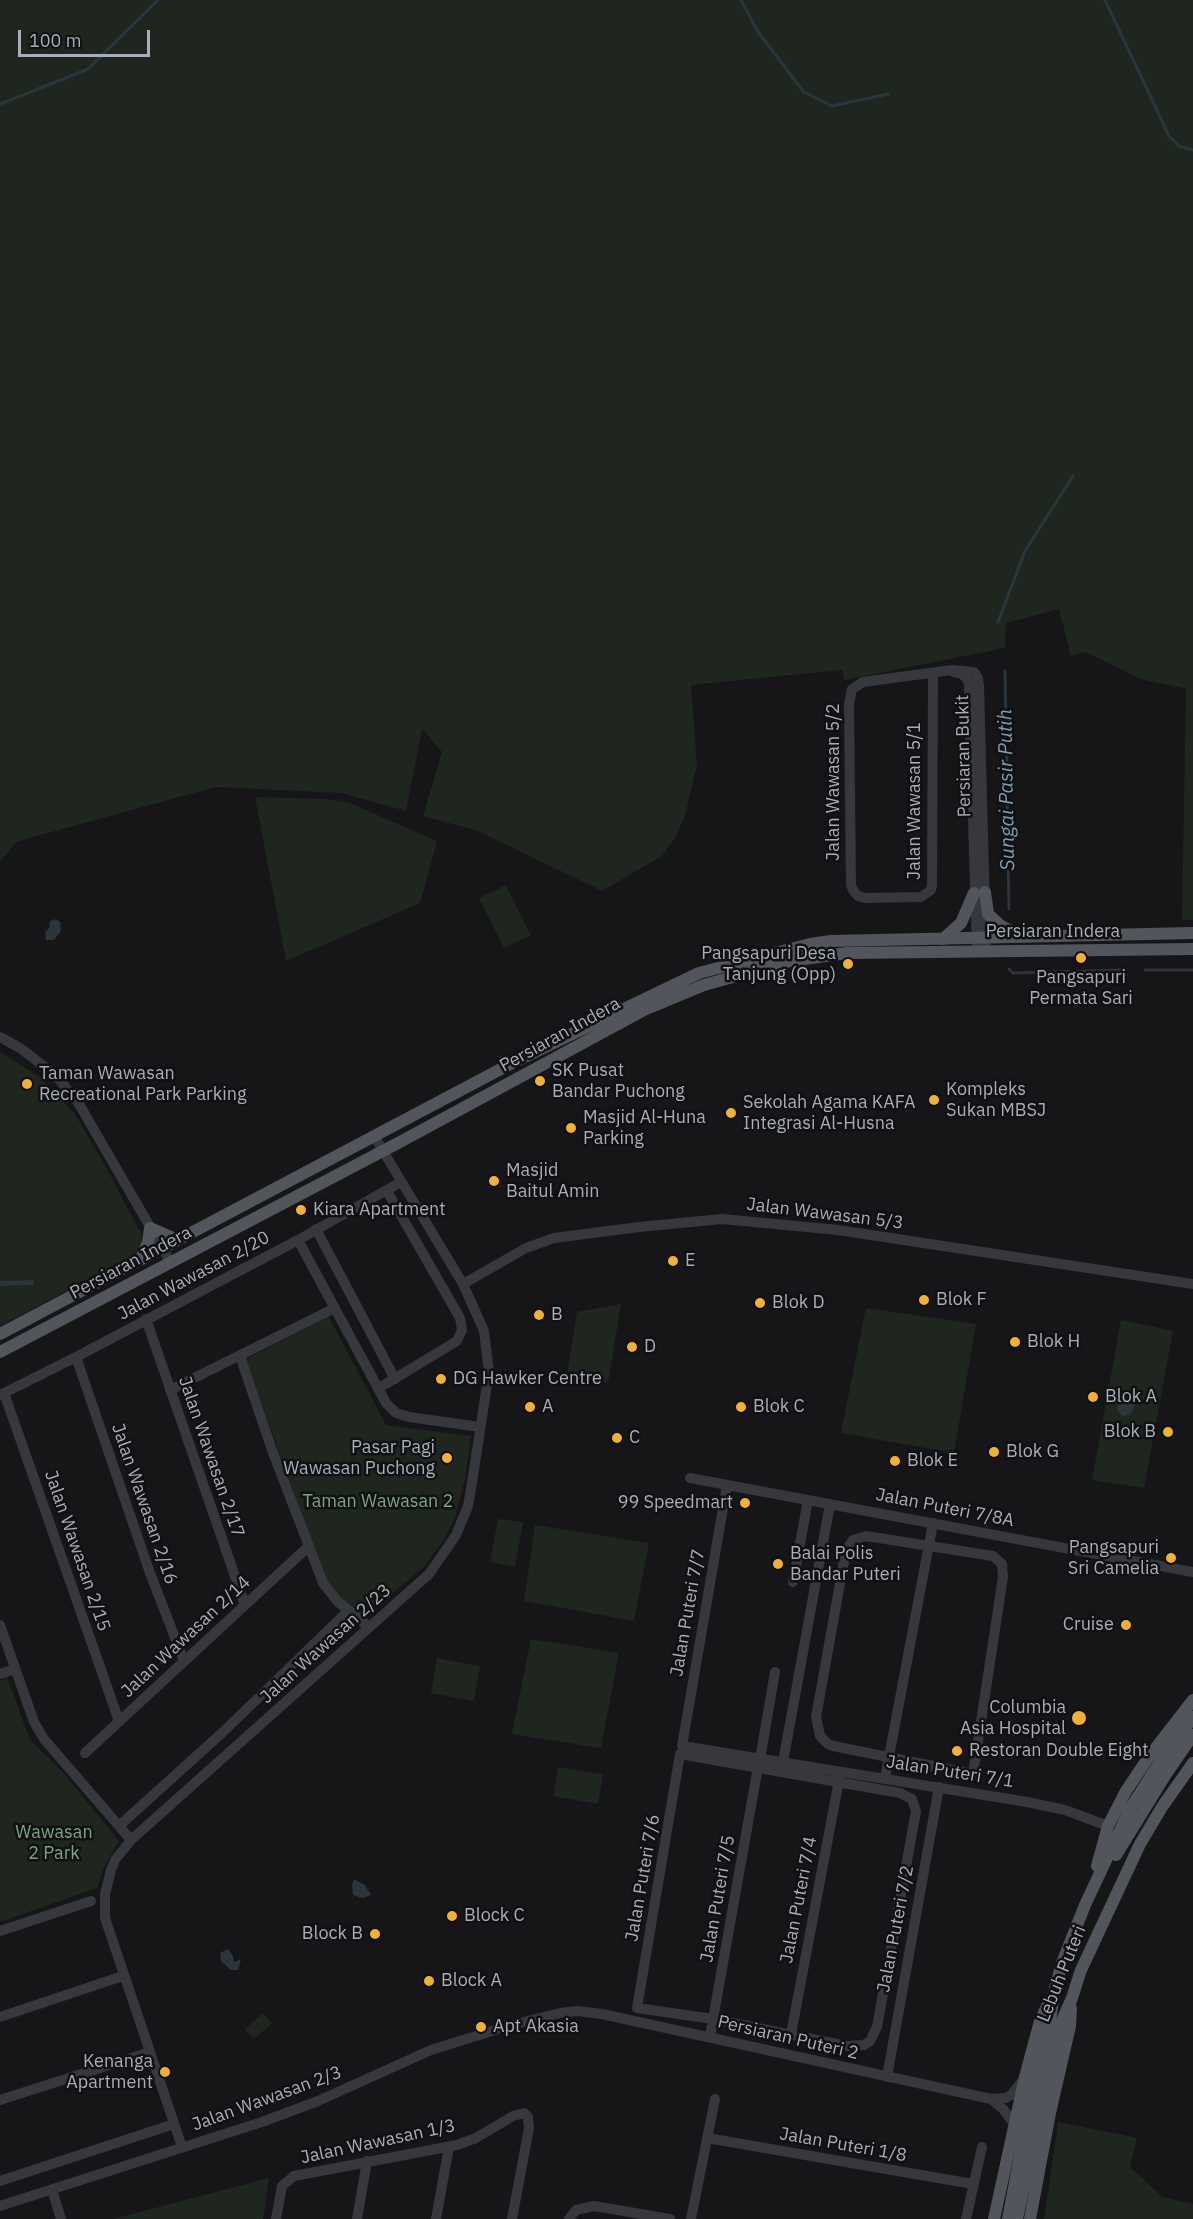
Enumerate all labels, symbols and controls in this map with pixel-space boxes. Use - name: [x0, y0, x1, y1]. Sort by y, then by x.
- scale bar: [21, 18, 153, 56]
- text: 100 m: [29, 29, 81, 52]
- street label: Persiaran Bukit: [952, 694, 976, 818]
- street label: Jalan Wawasan 5/2: [823, 703, 845, 861]
- water label: Sungai Pasir Putih: [994, 709, 1020, 871]
- street label: Jalan Wawasan 5/1: [904, 722, 926, 880]
- street label: Persiaran Indera: [986, 921, 1120, 943]
- place label: Pangsapuri Desa Tanjung (Opp): [701, 943, 836, 986]
- marker: Pangsapuri Permata Sari: [1074, 951, 1088, 965]
- marker: Pangsapuri Desa Tanjung (Opp): [841, 957, 855, 971]
- place label: Pangsapuri Permata Sari: [1029, 967, 1133, 1010]
- street label: Persiaran Indera: [496, 993, 624, 1077]
- place label: SK Pusat Bandar Puchong: [552, 1060, 685, 1102]
- place label: Taman Wawasan Recreational Park Parking: [39, 1063, 246, 1106]
- marker: SK Pusat Bandar Puchong: [533, 1074, 547, 1088]
- marker: Taman Wawasan Recreational Park Parking: [20, 1077, 34, 1091]
- place label: Kompleks Sukan MBSJ: [946, 1079, 1046, 1122]
- place label: Sekolah Agama KAFA Integrasi Al-Husna: [743, 1092, 916, 1134]
- marker: Kompleks Sukan MBSJ: [927, 1093, 941, 1107]
- marker: Sekolah Agama KAFA Integrasi Al-Husna: [724, 1106, 738, 1120]
- place label: Masjid Al-Huna Parking: [583, 1107, 706, 1150]
- marker: Masjid Al-Huna Parking: [564, 1121, 578, 1135]
- place label: Masjid Baitul Amin: [506, 1160, 600, 1202]
- marker: Masjid Baitul Amin: [487, 1174, 501, 1188]
- street label: Jalan Wawasan 5/3: [745, 1194, 905, 1234]
- place label: Kiara Apartment: [313, 1199, 446, 1221]
- marker: Kiara Apartment: [294, 1203, 308, 1217]
- street label: Persiaran Indera: [67, 1222, 195, 1304]
- street label: Jalan Wawasan 2/20: [114, 1227, 274, 1325]
- place label: E: [685, 1250, 695, 1272]
- marker: E: [666, 1254, 680, 1268]
- place label: Blok F: [936, 1289, 987, 1311]
- place label: Blok D: [772, 1292, 825, 1314]
- marker: Blok F: [917, 1293, 931, 1307]
- marker: Blok D: [753, 1296, 767, 1310]
- place label: B: [551, 1304, 563, 1326]
- marker: B: [532, 1308, 546, 1322]
- place label: Blok H: [1027, 1331, 1080, 1353]
- marker: Blok H: [1008, 1335, 1022, 1349]
- place label: D: [644, 1336, 656, 1358]
- marker: D: [625, 1340, 639, 1354]
- place label: DG Hawker Centre: [453, 1368, 602, 1390]
- marker: DG Hawker Centre: [434, 1372, 448, 1386]
- street label: Jalan Wawasan 2/17: [173, 1374, 249, 1540]
- place label: Blok A: [1105, 1386, 1157, 1408]
- marker: Blok A: [1086, 1390, 1100, 1404]
- place label: A: [542, 1396, 554, 1418]
- place label: Blok C: [753, 1396, 805, 1418]
- marker: A: [523, 1400, 537, 1414]
- marker: Blok C: [734, 1400, 748, 1414]
- street label: Jalan Wawasan 2/16: [106, 1421, 182, 1587]
- place label: Blok B: [1104, 1421, 1156, 1443]
- marker: Blok B: [1161, 1425, 1175, 1439]
- place label: C: [629, 1427, 640, 1449]
- marker: C: [610, 1431, 624, 1445]
- place label: Pasar Pagi Wawasan Puchong: [283, 1437, 435, 1480]
- place label: Blok G: [1006, 1441, 1059, 1463]
- marker: Blok G: [987, 1445, 1001, 1459]
- place label: Blok E: [907, 1450, 958, 1472]
- marker: Pasar Pagi Wawasan Puchong: [440, 1451, 454, 1465]
- marker: Blok E: [888, 1454, 902, 1468]
- street label: Jalan Wawasan 2/15: [39, 1468, 115, 1634]
- street label: Jalan Puteri 7/8A: [874, 1484, 1016, 1532]
- park label: Taman Wawasan 2: [303, 1491, 453, 1513]
- place label: 99 Speedmart: [618, 1492, 733, 1514]
- marker: 99 Speedmart: [738, 1496, 752, 1510]
- place label: Pangsapuri Sri Camelia: [1068, 1537, 1159, 1580]
- place label: Balai Polis Bandar Puteri: [790, 1543, 901, 1586]
- street label: Jalan Puteri 7/7: [666, 1548, 710, 1678]
- marker: Pangsapuri Sri Camelia: [1164, 1551, 1178, 1565]
- marker: Balai Polis Bandar Puteri: [771, 1557, 785, 1571]
- street label: Jalan Wawasan 2/14: [117, 1572, 255, 1702]
- street label: Jalan Wawasan 2/23: [256, 1580, 396, 1708]
- place label: Cruise: [1063, 1614, 1114, 1636]
- marker: Cruise: [1119, 1618, 1133, 1632]
- place label: Columbia Asia Hospital: [960, 1697, 1066, 1740]
- marker: Columbia Asia Hospital: [1070, 1709, 1088, 1727]
- place label: Restoran Double Eight: [969, 1740, 1149, 1762]
- marker: Restoran Double Eight: [950, 1744, 964, 1758]
- street label: Jalan Puteri 7/1: [885, 1751, 1015, 1793]
- street label: Jalan Puteri 7/6: [621, 1813, 665, 1943]
- park label: Wawasan 2 Park: [15, 1822, 93, 1864]
- street label: Jalan Puteri 7/5: [696, 1834, 740, 1964]
- street label: Jalan Puteri 7/4: [776, 1835, 822, 1965]
- street label: Jalan Puteri 7/2: [873, 1864, 919, 1994]
- place label: Block C: [464, 1905, 525, 1927]
- marker: Block C: [445, 1909, 459, 1923]
- place label: Block B: [302, 1923, 363, 1945]
- street label: Lebuh Puteri: [1033, 1923, 1091, 2025]
- marker: Block B: [368, 1927, 382, 1941]
- place label: Block A: [441, 1970, 502, 1992]
- marker: Block A: [422, 1974, 436, 1988]
- street label: Persiaran Puteri 2: [715, 2011, 861, 2065]
- place label: Apt Akasia: [493, 2016, 579, 2038]
- marker: Apt Akasia: [474, 2020, 488, 2034]
- place label: Kenanga Apartment: [66, 2051, 153, 2094]
- street label: Jalan Wawasan 2/3: [189, 2062, 345, 2136]
- marker: Kenanga Apartment: [158, 2065, 172, 2079]
- street label: Jalan Wawasan 1/3: [299, 2115, 457, 2169]
- street label: Jalan Puteri 1/8: [778, 2123, 908, 2167]

